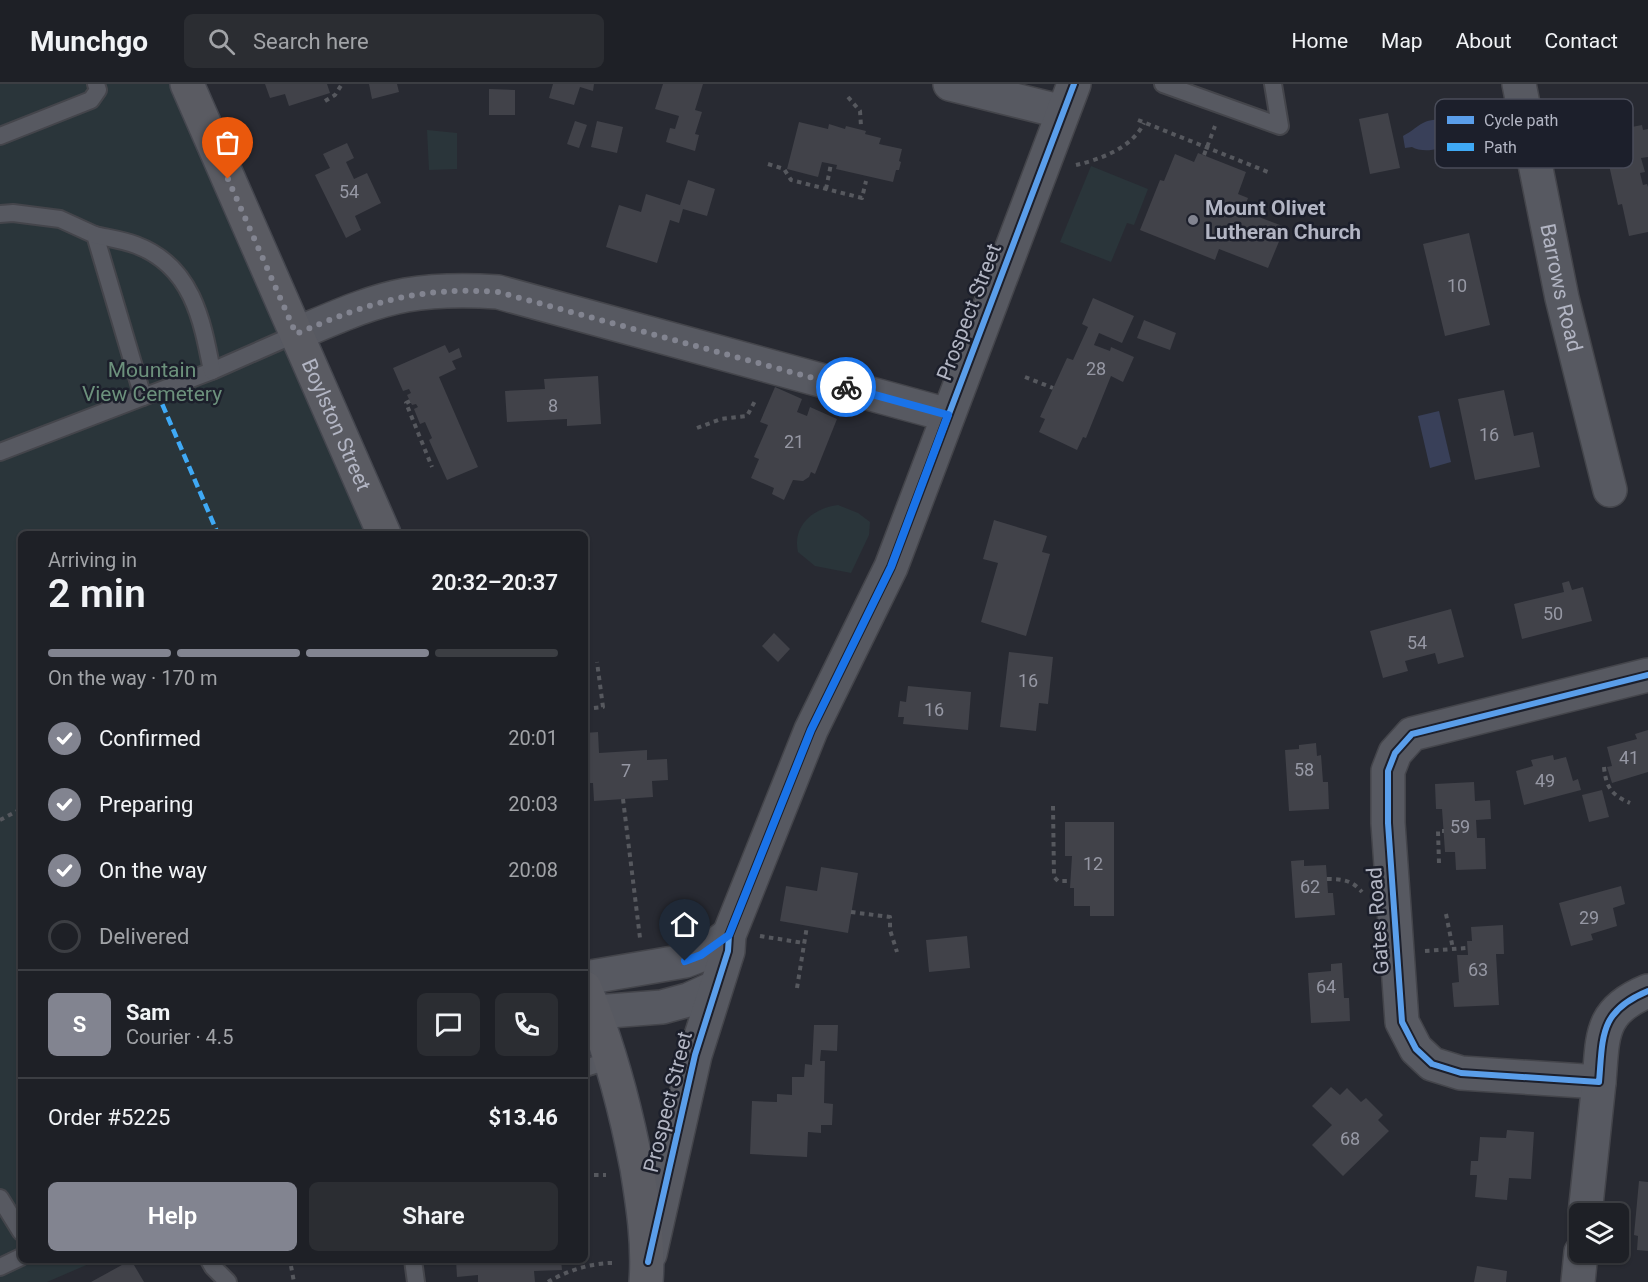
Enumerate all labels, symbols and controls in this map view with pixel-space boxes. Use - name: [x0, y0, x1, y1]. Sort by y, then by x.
- search box: [184, 14, 604, 68]
- text: Munchgo: [30, 25, 148, 58]
- icon: search: [205, 25, 238, 58]
- text: Search here: [253, 29, 369, 54]
- text: Home: [1292, 29, 1348, 53]
- text: Map: [1381, 29, 1423, 53]
- text: About: [1456, 29, 1512, 53]
- text: Contact: [1545, 29, 1618, 53]
- legend: [1435, 99, 1633, 168]
- text: Cycle path: [1484, 111, 1558, 130]
- pin: [202, 117, 253, 179]
- icon: bag: [211, 126, 244, 159]
- text: Path: [1484, 138, 1517, 157]
- house number: 54: [339, 181, 359, 202]
- place label: Mount Olivet Lutheran Church: [1205, 196, 1361, 244]
- marker: Mount Olivet Lutheran Church: [1186, 213, 1200, 227]
- street label: Barrows Road: [1535, 222, 1587, 354]
- street label: Prospect Street: [932, 240, 1006, 384]
- house number: 10: [1447, 275, 1467, 296]
- street label: Boylston Street: [297, 355, 376, 495]
- courier: [816, 357, 876, 417]
- park label: Mountain View Cemetery: [82, 358, 222, 406]
- house number: 28: [1086, 358, 1106, 379]
- icon: bike: [830, 371, 863, 404]
- house number: 8: [548, 395, 558, 416]
- house number: 16: [1479, 424, 1499, 445]
- house number: 21: [784, 431, 804, 452]
- text: Arriving in: [48, 548, 137, 572]
- text: 20:32–20:37: [431, 570, 558, 595]
- text: 2 min: [48, 571, 146, 617]
- house number: 50: [1543, 603, 1563, 624]
- house number: 54: [1407, 632, 1427, 653]
- text: On the way · 170 m: [48, 666, 217, 690]
- house number: 16: [1018, 670, 1038, 691]
- house number: 16: [924, 699, 944, 720]
- icon: check: [48, 722, 81, 755]
- text: Confirmed: [99, 726, 201, 751]
- text: 20:01: [508, 726, 558, 750]
- house number: 41: [1619, 747, 1639, 768]
- house number: 58: [1294, 759, 1314, 780]
- house number: 7: [621, 760, 631, 781]
- house number: 49: [1535, 770, 1555, 791]
- icon: check: [48, 788, 81, 821]
- text: Preparing: [99, 792, 193, 817]
- text: 20:03: [508, 792, 558, 816]
- house number: 59: [1450, 816, 1470, 837]
- house number: 12: [1083, 853, 1103, 874]
- icon: check: [48, 854, 81, 887]
- text: On the way: [99, 858, 207, 883]
- text: 20:08: [508, 858, 558, 882]
- street label: Gates Road: [1362, 866, 1394, 976]
- house number: 62: [1300, 876, 1320, 897]
- pin: [659, 899, 710, 961]
- house number: 29: [1579, 907, 1599, 928]
- icon: home: [668, 908, 701, 941]
- text: Delivered: [99, 924, 189, 949]
- house number: 63: [1468, 959, 1488, 980]
- house number: 64: [1316, 976, 1336, 997]
- button: chat: [417, 993, 480, 1056]
- button: phone: [495, 993, 558, 1056]
- text: Sam: [126, 1000, 170, 1025]
- text: S: [73, 1012, 86, 1037]
- text: Courier · 4.5: [126, 1025, 233, 1049]
- street label: Prospect Street: [639, 1029, 697, 1175]
- text: Order #5225: [48, 1105, 170, 1130]
- text: $13.46: [489, 1105, 558, 1130]
- house number: 68: [1340, 1128, 1360, 1149]
- button: Help: [48, 1182, 297, 1251]
- button: Share: [309, 1182, 558, 1251]
- map controls: [1569, 1203, 1629, 1263]
- button: layers: [1569, 1203, 1629, 1263]

